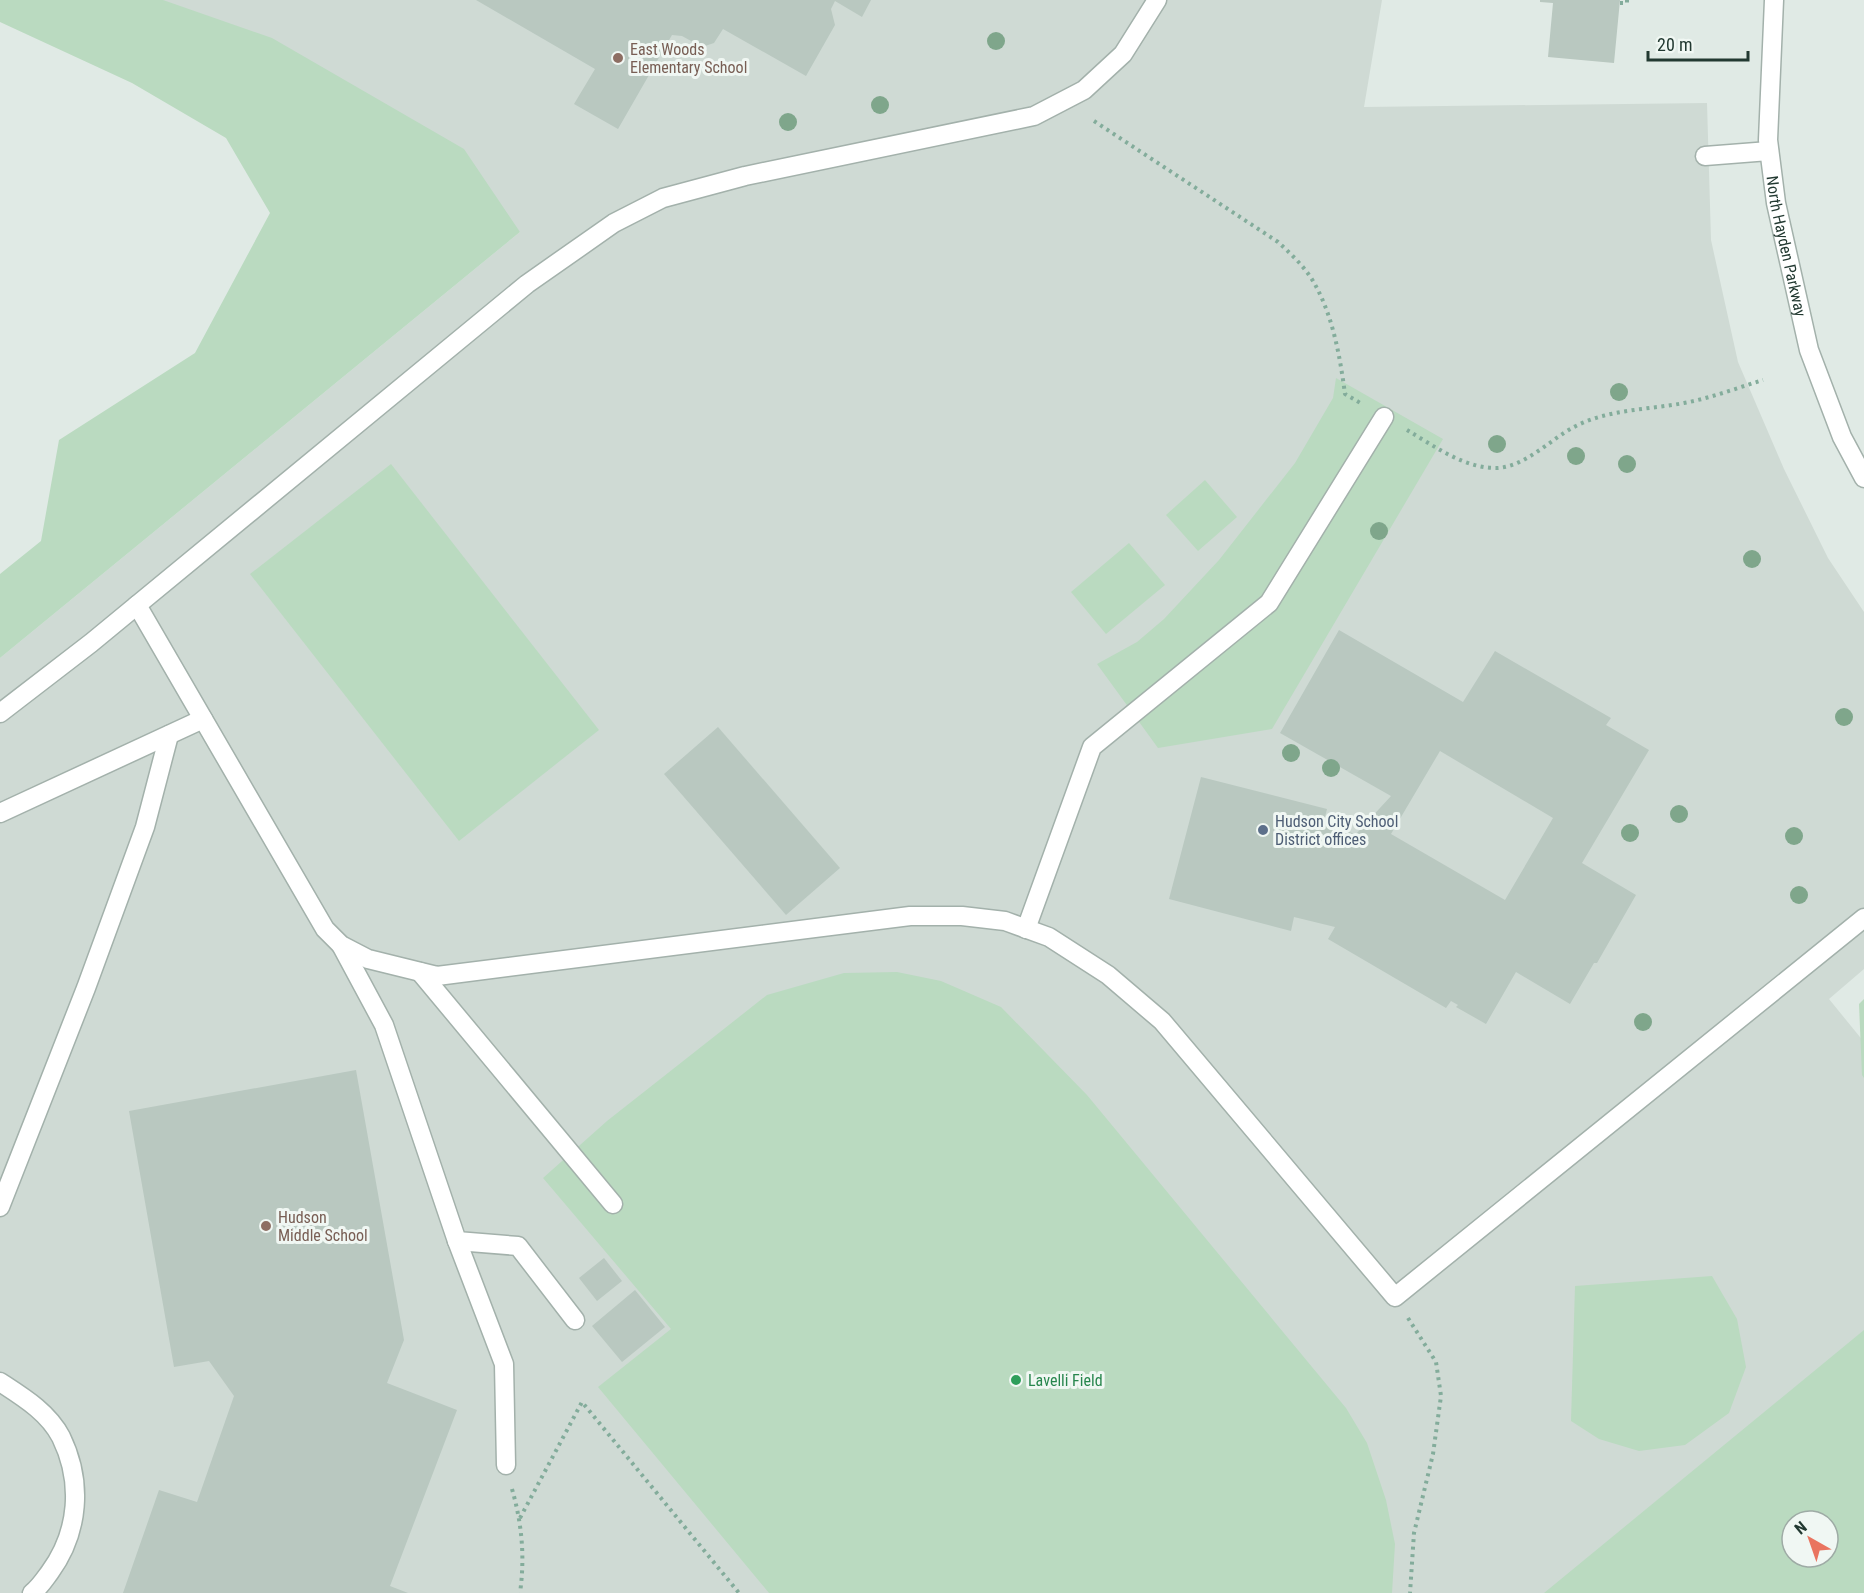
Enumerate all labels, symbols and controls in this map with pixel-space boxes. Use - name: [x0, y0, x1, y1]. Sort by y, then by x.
- scale bar: [1648, 24, 1748, 62]
- text: 20 m: [1657, 34, 1692, 55]
- place label: East Woods Elementary School: [630, 40, 747, 77]
- marker: East Woods Elementary School: [611, 51, 625, 65]
- street label: North Hayden Parkway: [1763, 175, 1810, 319]
- place label: Hudson City School District offices: [1275, 812, 1398, 849]
- marker: Hudson City School District offices: [1256, 823, 1270, 837]
- place label: Hudson Middle School: [278, 1208, 368, 1245]
- marker: Hudson Middle School: [259, 1219, 273, 1233]
- place label: Lavelli Field: [1028, 1371, 1103, 1390]
- marker: Lavelli Field: [1009, 1373, 1023, 1387]
- north arrow: [1780, 1509, 1840, 1569]
- text: N: [1791, 1517, 1811, 1538]

